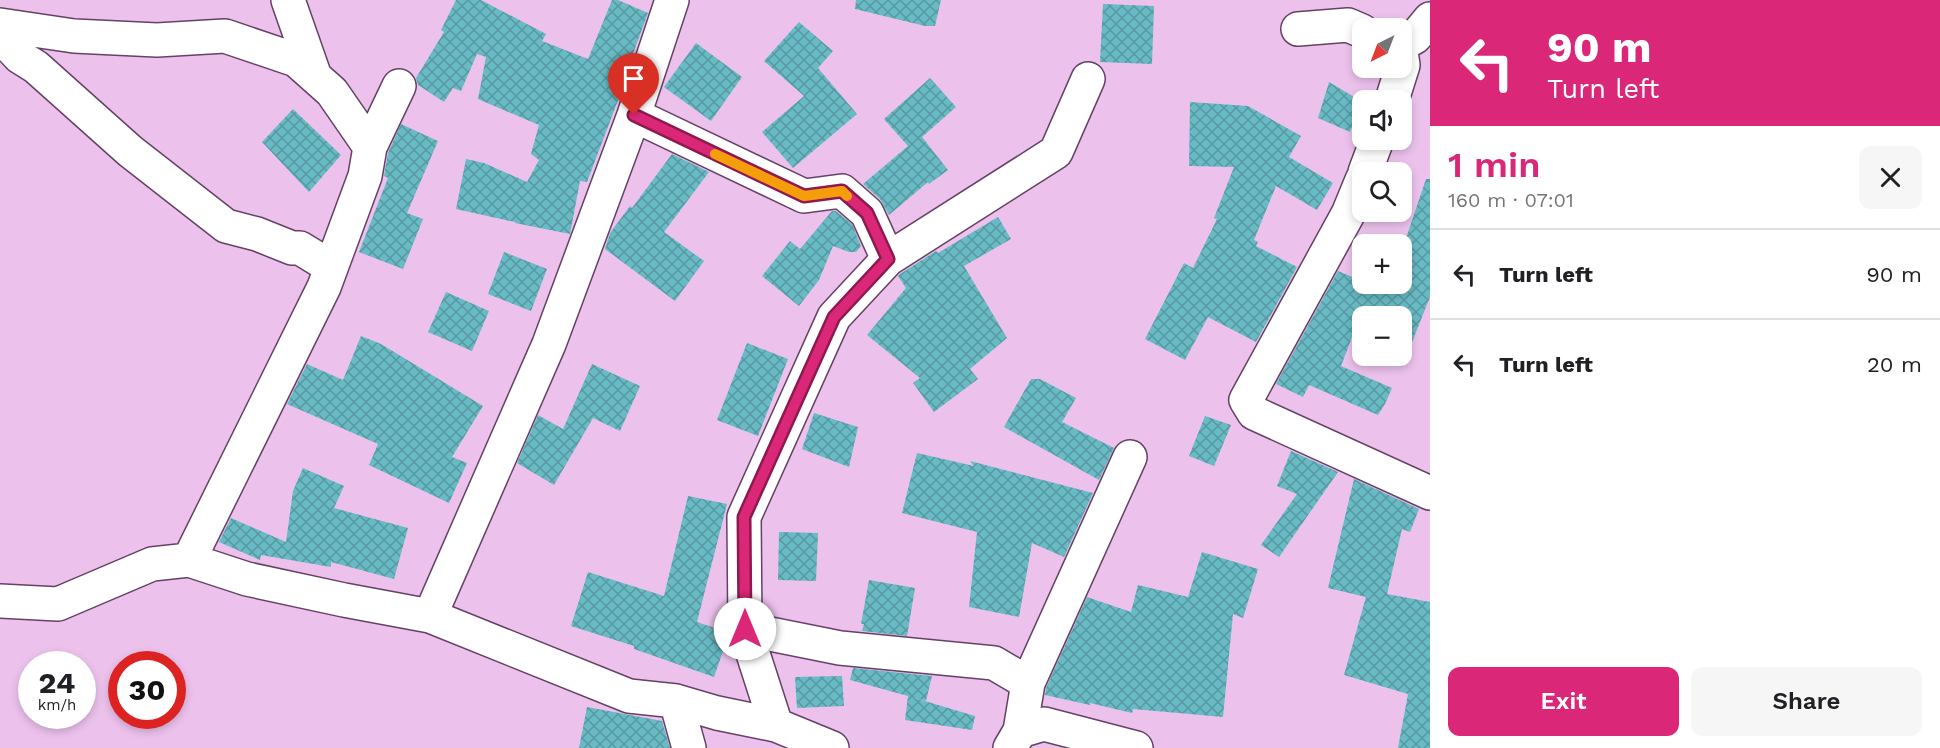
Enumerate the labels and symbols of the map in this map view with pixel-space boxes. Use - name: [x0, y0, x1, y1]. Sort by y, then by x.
- north arrow: [1352, 18, 1412, 78]
- pin: [608, 53, 659, 115]
- position arrow: [713, 597, 777, 661]
- speed limit sign: 30: [108, 651, 186, 729]

